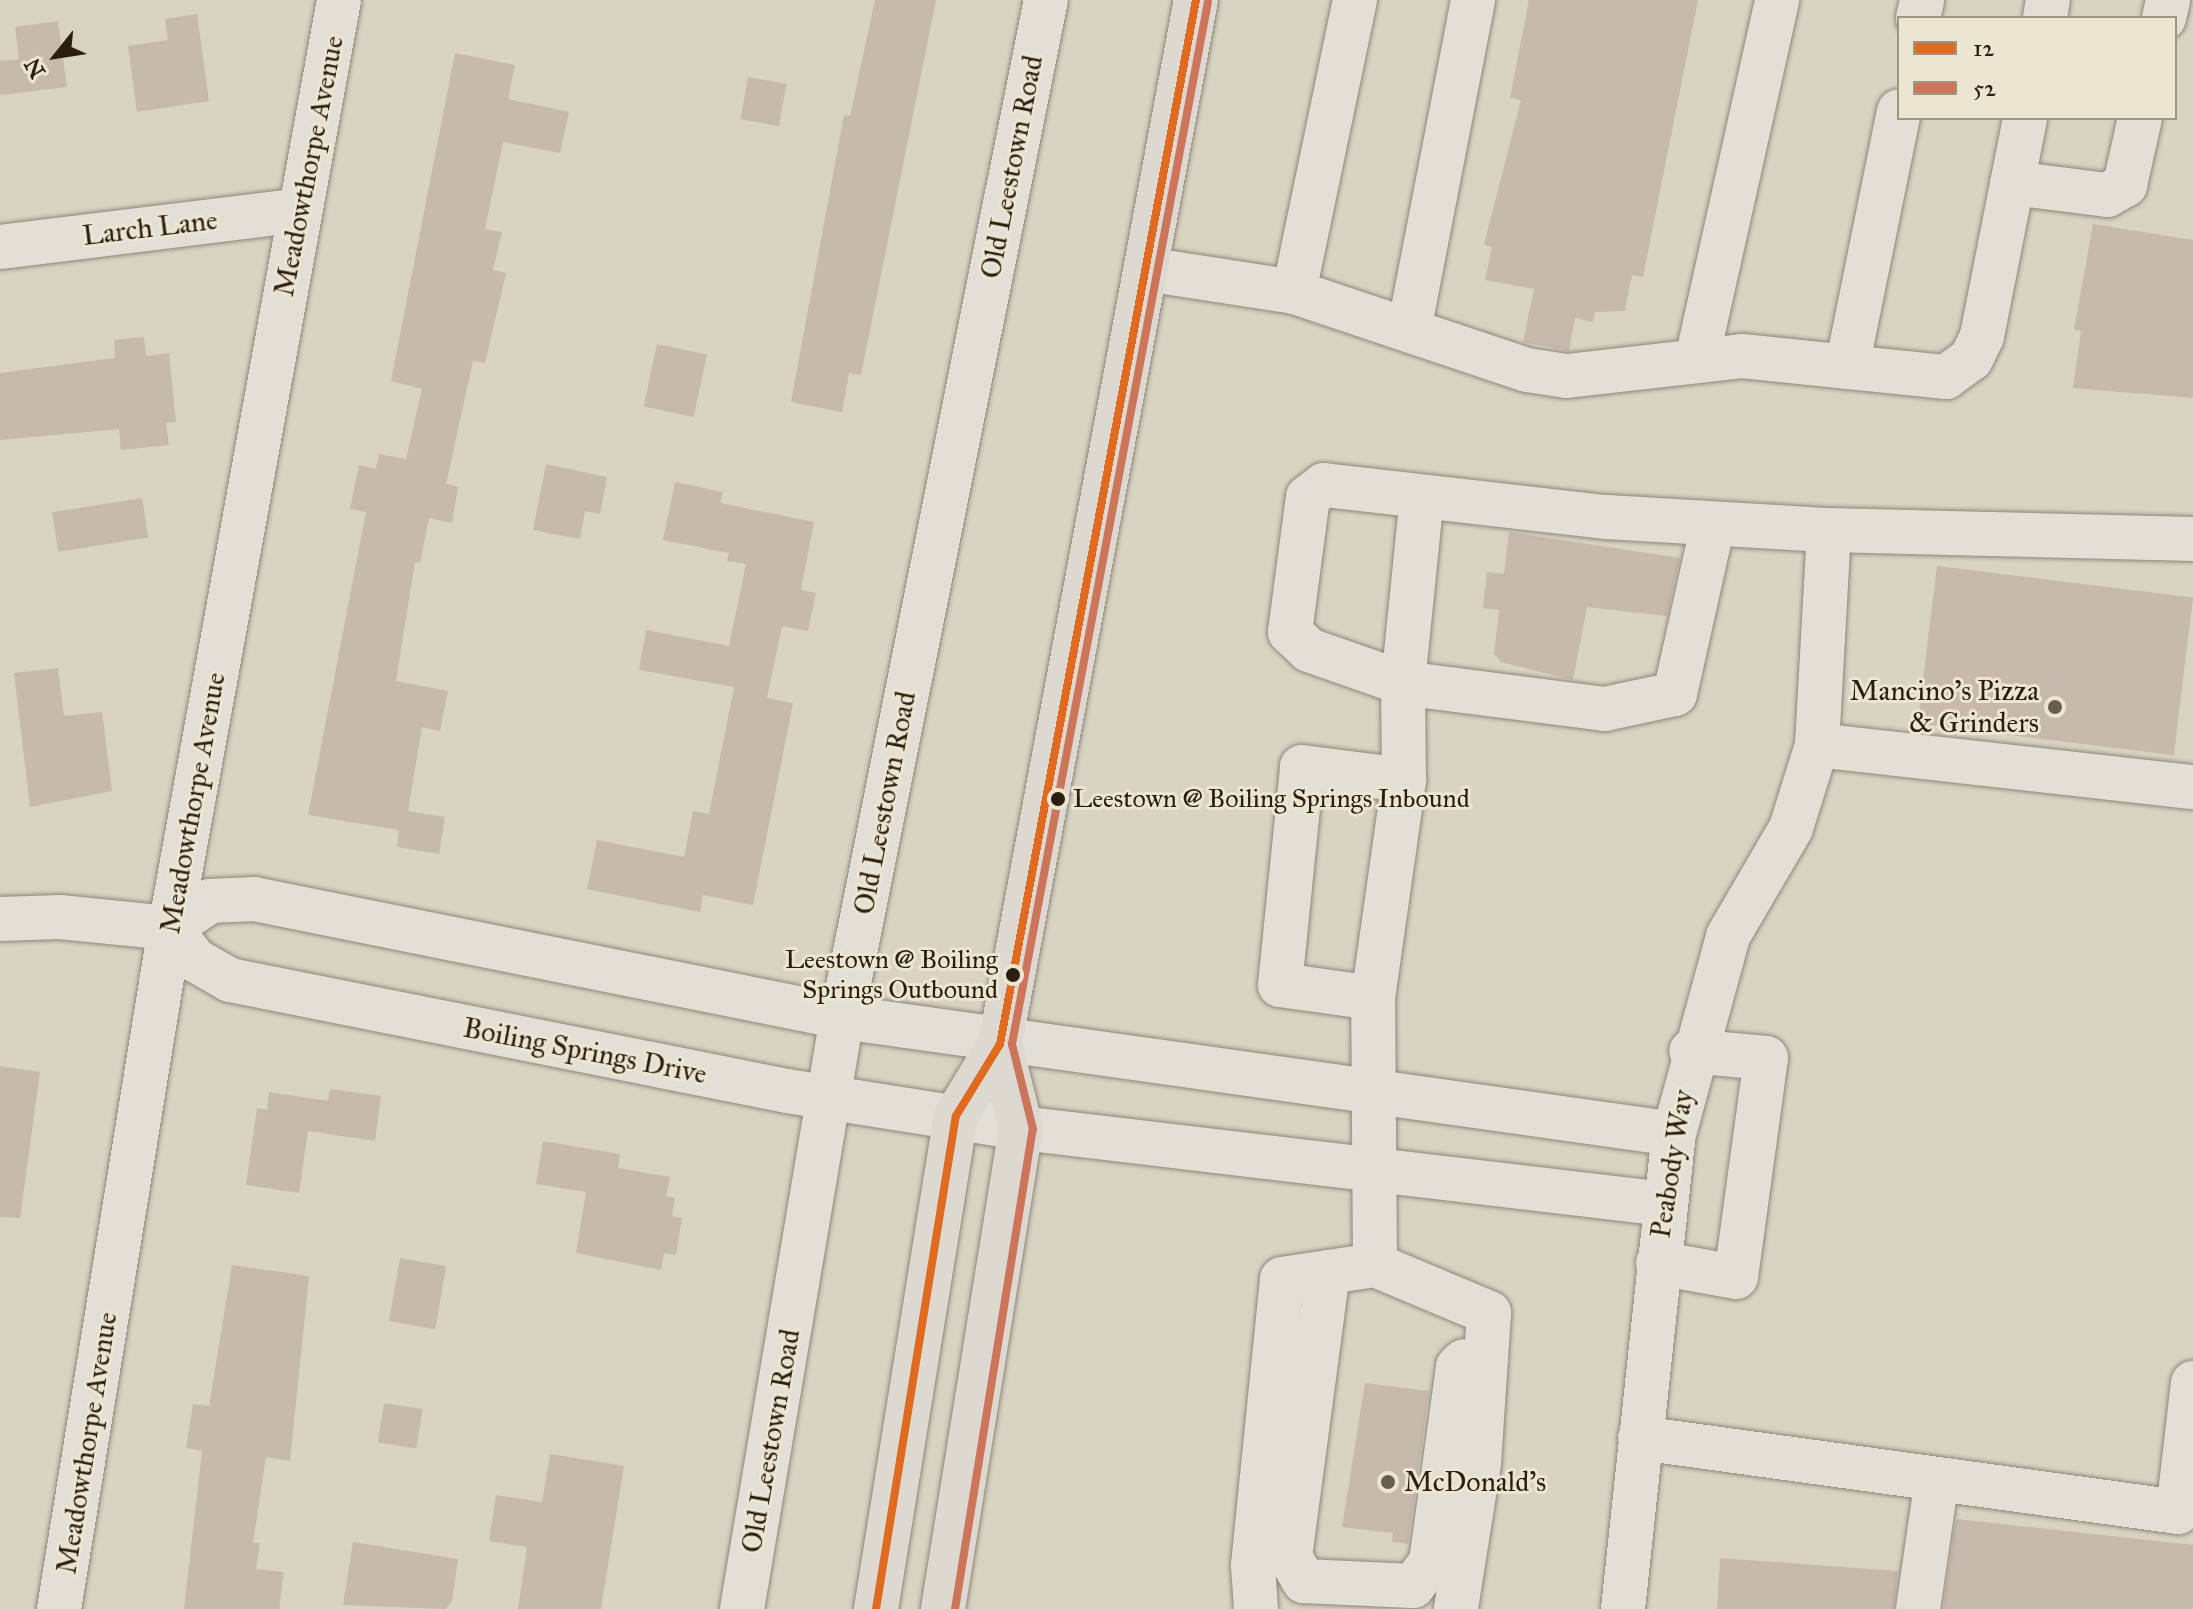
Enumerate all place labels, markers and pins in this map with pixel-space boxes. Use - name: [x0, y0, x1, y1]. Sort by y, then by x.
- place label: Mancino's Pizza & Grinders: [1850, 674, 2039, 740]
- marker: Mancino's Pizza & Grinders: [2046, 698, 2064, 716]
- place label: Leestown @ Boiling Springs Inbound: [1073, 783, 1470, 815]
- marker: Leestown @ Boiling Springs Inbound: [1050, 791, 1066, 807]
- place label: Leestown @ Boiling Springs Outbound: [785, 944, 998, 1006]
- marker: Leestown @ Boiling Springs Outbound: [1005, 967, 1021, 983]
- place label: McDonald's: [1404, 1465, 1546, 1499]
- marker: McDonald's: [1379, 1473, 1397, 1491]

